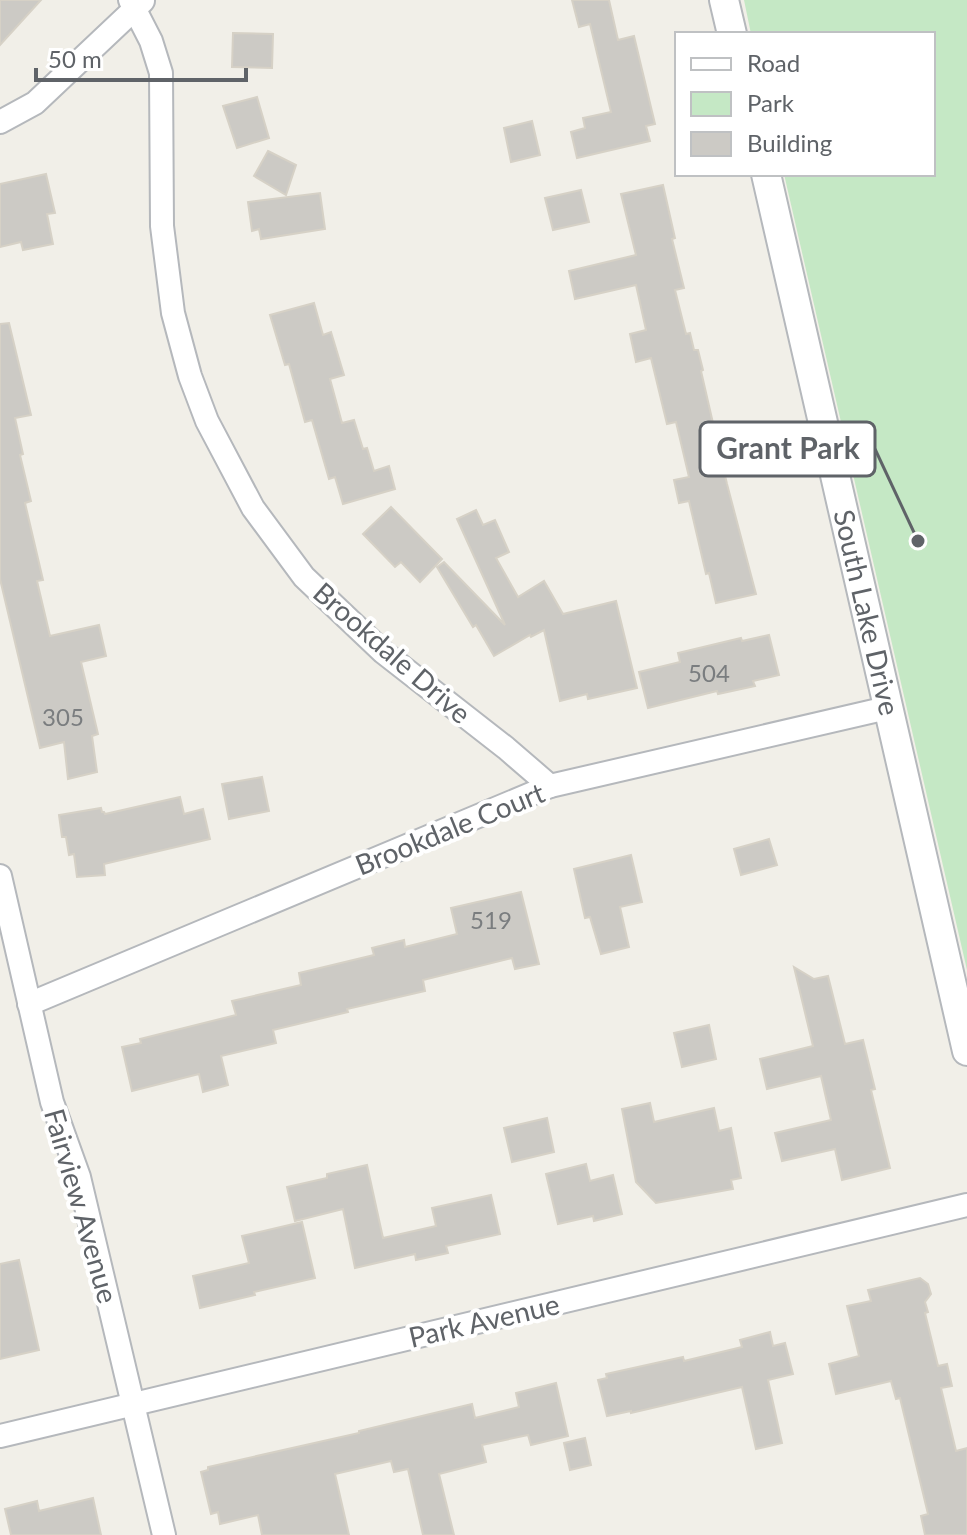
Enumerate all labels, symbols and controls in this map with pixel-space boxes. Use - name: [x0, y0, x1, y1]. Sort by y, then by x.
- scale bar: [36, 32, 246, 82]
- legend: [675, 32, 935, 176]
- text: 50 m: [48, 44, 102, 73]
- text: Road: [747, 48, 800, 77]
- text: Park: [747, 88, 795, 117]
- text: Building: [747, 128, 832, 157]
- callout: Grant Park: [700, 422, 875, 476]
- text: Grant Park: [716, 429, 861, 465]
- street label: South Lake Drive: [827, 506, 908, 719]
- street label: Brookdale Drive: [307, 575, 478, 730]
- house number: 504: [688, 658, 730, 687]
- house number: 305: [42, 702, 84, 731]
- street label: Brookdale Court: [350, 775, 549, 881]
- house number: 519: [470, 905, 512, 934]
- street label: Fairview Avenue: [38, 1105, 126, 1307]
- street label: Park Avenue: [405, 1286, 562, 1354]

